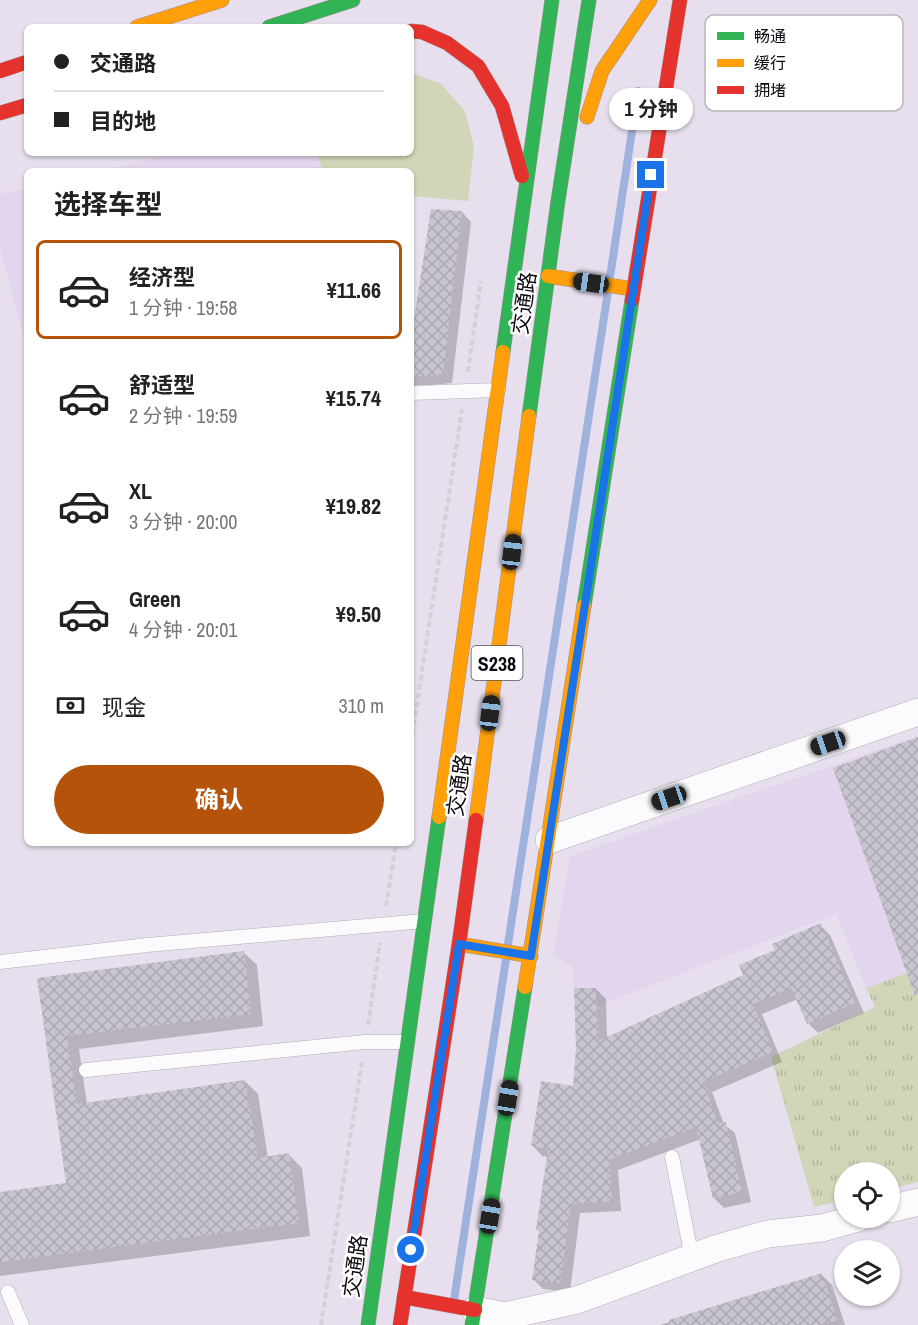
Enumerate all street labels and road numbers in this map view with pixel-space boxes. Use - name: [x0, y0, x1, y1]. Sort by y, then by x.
- street label: 交通路: [505, 270, 543, 336]
- road number: S238: [472, 646, 522, 680]
- street label: 交通路: [440, 752, 478, 818]
- street label: 交通路: [336, 1233, 374, 1299]

